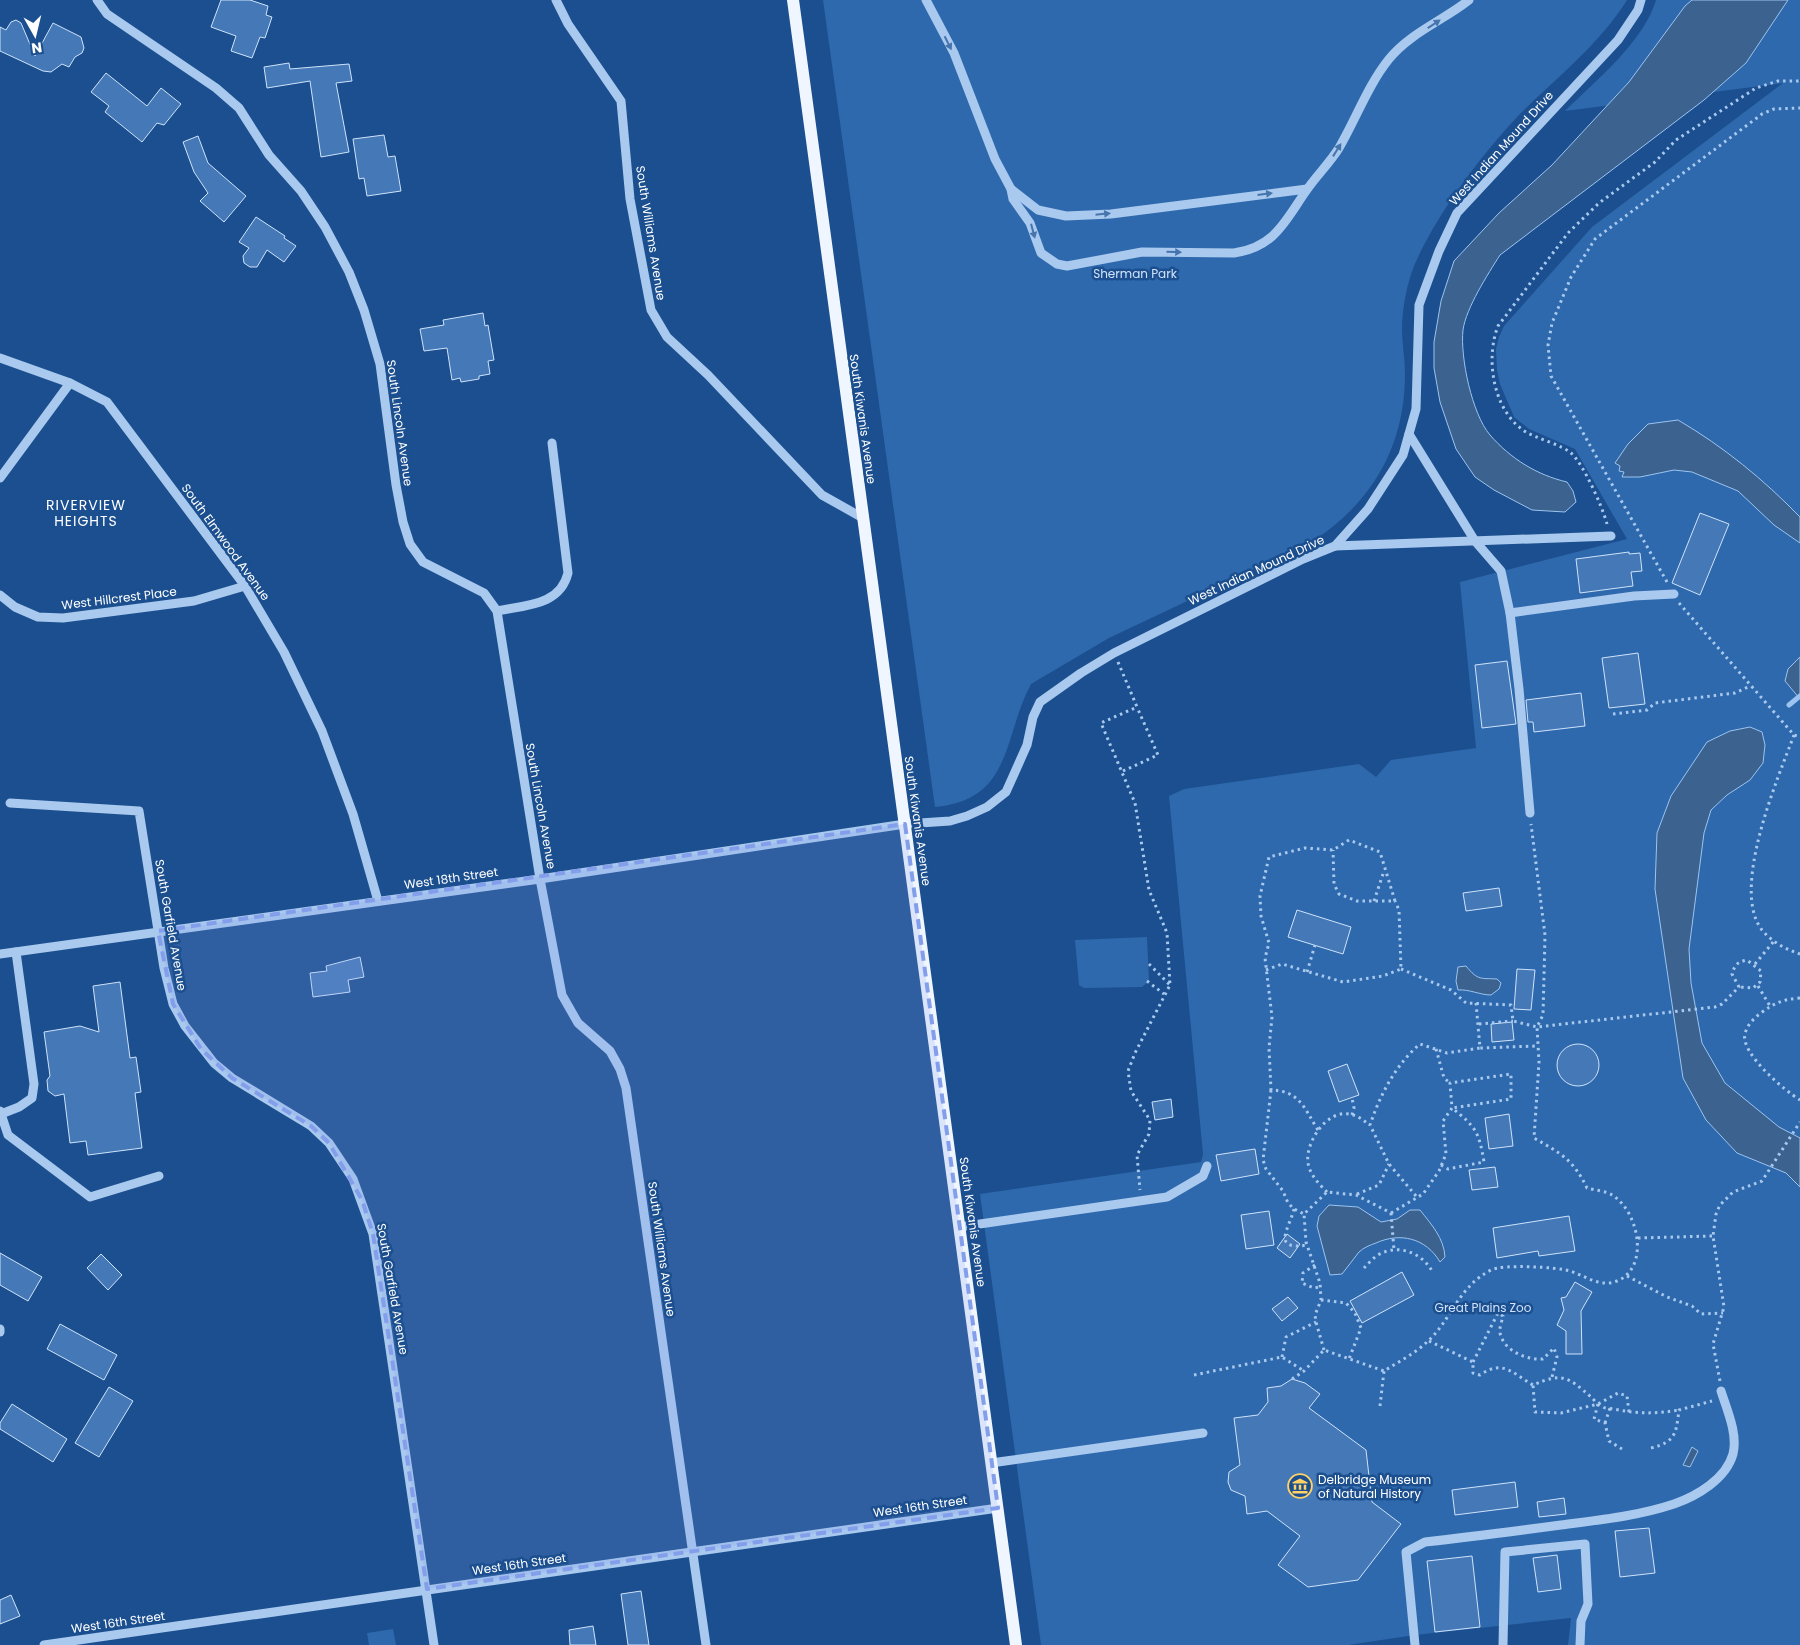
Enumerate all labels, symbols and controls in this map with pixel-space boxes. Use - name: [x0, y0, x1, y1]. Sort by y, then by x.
- north arrow: [10, 10, 60, 60]
- one-way arrow: [1428, 19, 1441, 29]
- one-way arrow: [944, 36, 952, 50]
- text: N: [30, 37, 43, 59]
- street label: West Indian Mound Drive: [1445, 87, 1557, 209]
- one-way arrow: [1332, 143, 1342, 157]
- street label: South Williams Avenue: [632, 164, 670, 302]
- one-way arrow: [1257, 190, 1273, 198]
- one-way arrow: [1096, 210, 1112, 218]
- one-way arrow: [1029, 224, 1037, 239]
- one-way arrow: [1166, 248, 1182, 256]
- park label: Sherman Park: [1093, 265, 1178, 282]
- street label: South Kiwanis Avenue: [845, 353, 881, 485]
- street label: South Lincoln Avenue: [383, 359, 417, 487]
- street label: South Elmwood Avenue: [178, 480, 274, 604]
- district label: RIVERVIEW HEIGHTS: [46, 495, 126, 531]
- street label: West Indian Mound Drive: [1185, 531, 1327, 609]
- street label: West Hillcrest Place: [60, 582, 178, 614]
- street label: South Lincoln Avenue: [522, 742, 560, 870]
- street label: South Kiwanis Avenue: [900, 755, 936, 887]
- street label: South Garfield Avenue: [151, 858, 191, 992]
- street label: West 18th Street: [403, 863, 499, 893]
- street label: South Kiwanis Avenue: [955, 1156, 991, 1288]
- street label: South Williams Avenue: [644, 1180, 680, 1318]
- street label: South Garfield Avenue: [373, 1222, 413, 1356]
- park label: Great Plains Zoo: [1435, 1299, 1532, 1316]
- place label: Delbridge Museum of Natural History: [1318, 1471, 1431, 1502]
- museum icon: Delbridge Museum of Natural History: [1287, 1473, 1313, 1499]
- street label: West 16th Street: [872, 1491, 968, 1521]
- street label: West 16th Street: [471, 1549, 567, 1579]
- street label: West 16th Street: [70, 1607, 166, 1637]

